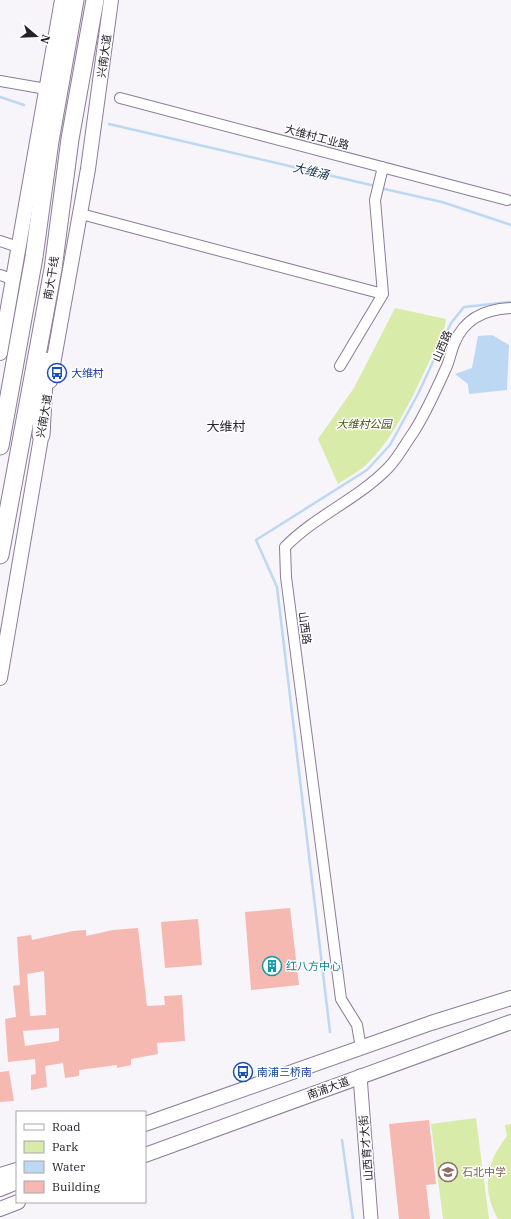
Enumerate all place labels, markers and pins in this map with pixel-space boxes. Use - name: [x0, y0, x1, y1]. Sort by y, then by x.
- bus stop icon: 大维村: [46, 362, 68, 384]
- place label: 大维村: [71, 366, 104, 380]
- building icon: 红八方中心: [261, 955, 283, 977]
- place label: 红八方中心: [286, 959, 341, 973]
- bus stop icon: 南浦三桥南: [232, 1061, 254, 1083]
- place label: 南浦三桥南: [257, 1065, 312, 1079]
- school or university icon: 石北中学: [437, 1161, 459, 1183]
- place label: 石北中学: [462, 1165, 506, 1179]

